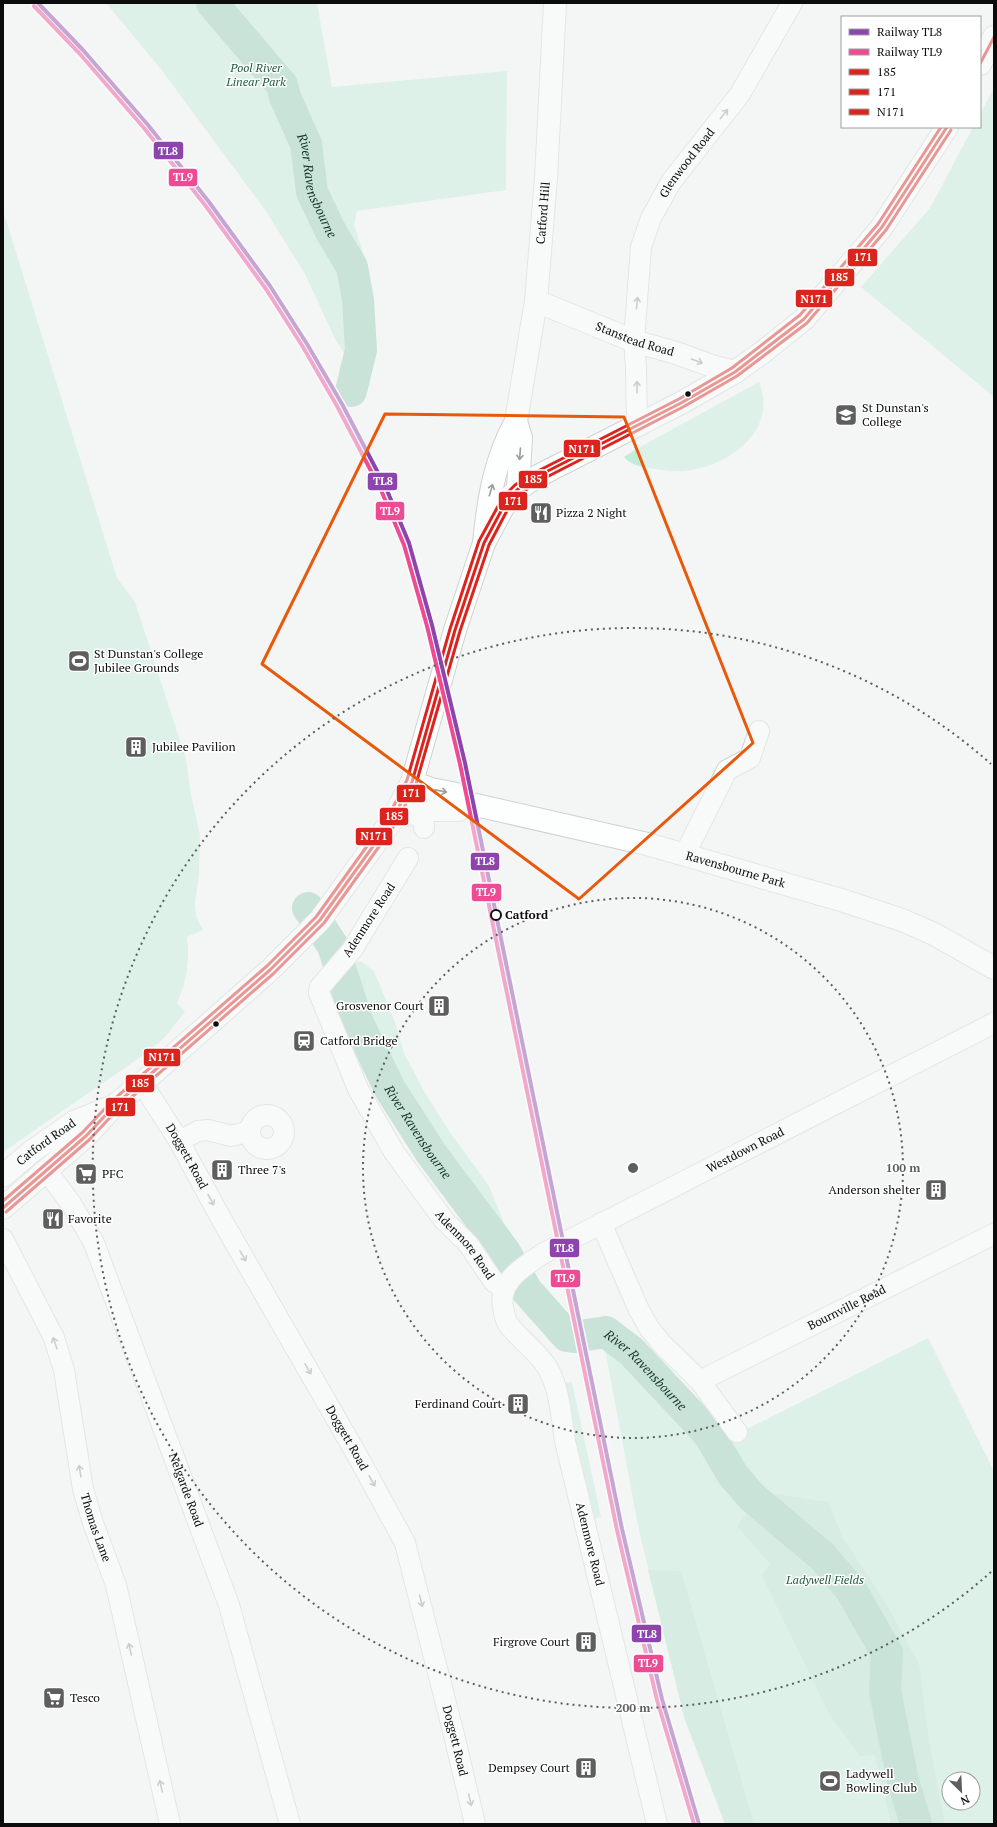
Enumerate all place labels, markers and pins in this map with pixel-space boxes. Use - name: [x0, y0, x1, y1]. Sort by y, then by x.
- unlabelled marker: [683, 389, 693, 399]
- place label: St Dunstan's College: [862, 400, 929, 429]
- school or university icon: St Dunstan's College: [833, 402, 859, 428]
- restaurant icon: Pizza 2 Night: [528, 500, 554, 526]
- place label: Pizza 2 Night: [556, 505, 627, 520]
- place label: St Dunstan's College Jubilee Grounds: [94, 646, 203, 675]
- sports icon: St Dunstan's College Jubilee Grounds: [66, 648, 92, 674]
- building icon: Jubilee Pavilion: [123, 734, 149, 760]
- place label: Jubilee Pavilion: [152, 739, 236, 754]
- place label: Catford: [505, 907, 549, 922]
- marker: Catford: [490, 909, 502, 921]
- building icon: Grosvenor Court: [426, 993, 452, 1019]
- place label: Grosvenor Court: [336, 998, 425, 1013]
- unlabelled marker: [211, 1019, 221, 1029]
- station icon: Catford Bridge: [291, 1028, 317, 1054]
- place label: Catford Bridge: [320, 1033, 398, 1048]
- building icon: Three 7's: [209, 1157, 235, 1183]
- supermarket icon: PFC: [73, 1161, 99, 1187]
- centre of rings: [626, 1161, 640, 1175]
- place label: Three 7's: [238, 1162, 286, 1177]
- place label: PFC: [102, 1166, 124, 1181]
- building icon: Anderson shelter: [923, 1177, 949, 1203]
- place label: Anderson shelter: [829, 1182, 920, 1197]
- restaurant icon: Favorite: [40, 1206, 66, 1232]
- place label: Favorite: [68, 1211, 112, 1226]
- building icon: Ferdinand Court: [505, 1391, 531, 1417]
- place label: Ferdinand Court: [415, 1396, 503, 1411]
- building icon: Firgrove Court: [573, 1629, 599, 1655]
- place label: Firgrove Court: [493, 1634, 571, 1649]
- supermarket icon: Tesco: [41, 1685, 67, 1711]
- place label: Tesco: [70, 1690, 100, 1705]
- building icon: Dempsey Court: [573, 1755, 599, 1781]
- place label: Dempsey Court: [488, 1760, 571, 1775]
- place label: Ladywell Bowling Club: [846, 1766, 917, 1795]
- sports icon: Ladywell Bowling Club: [817, 1768, 843, 1794]

